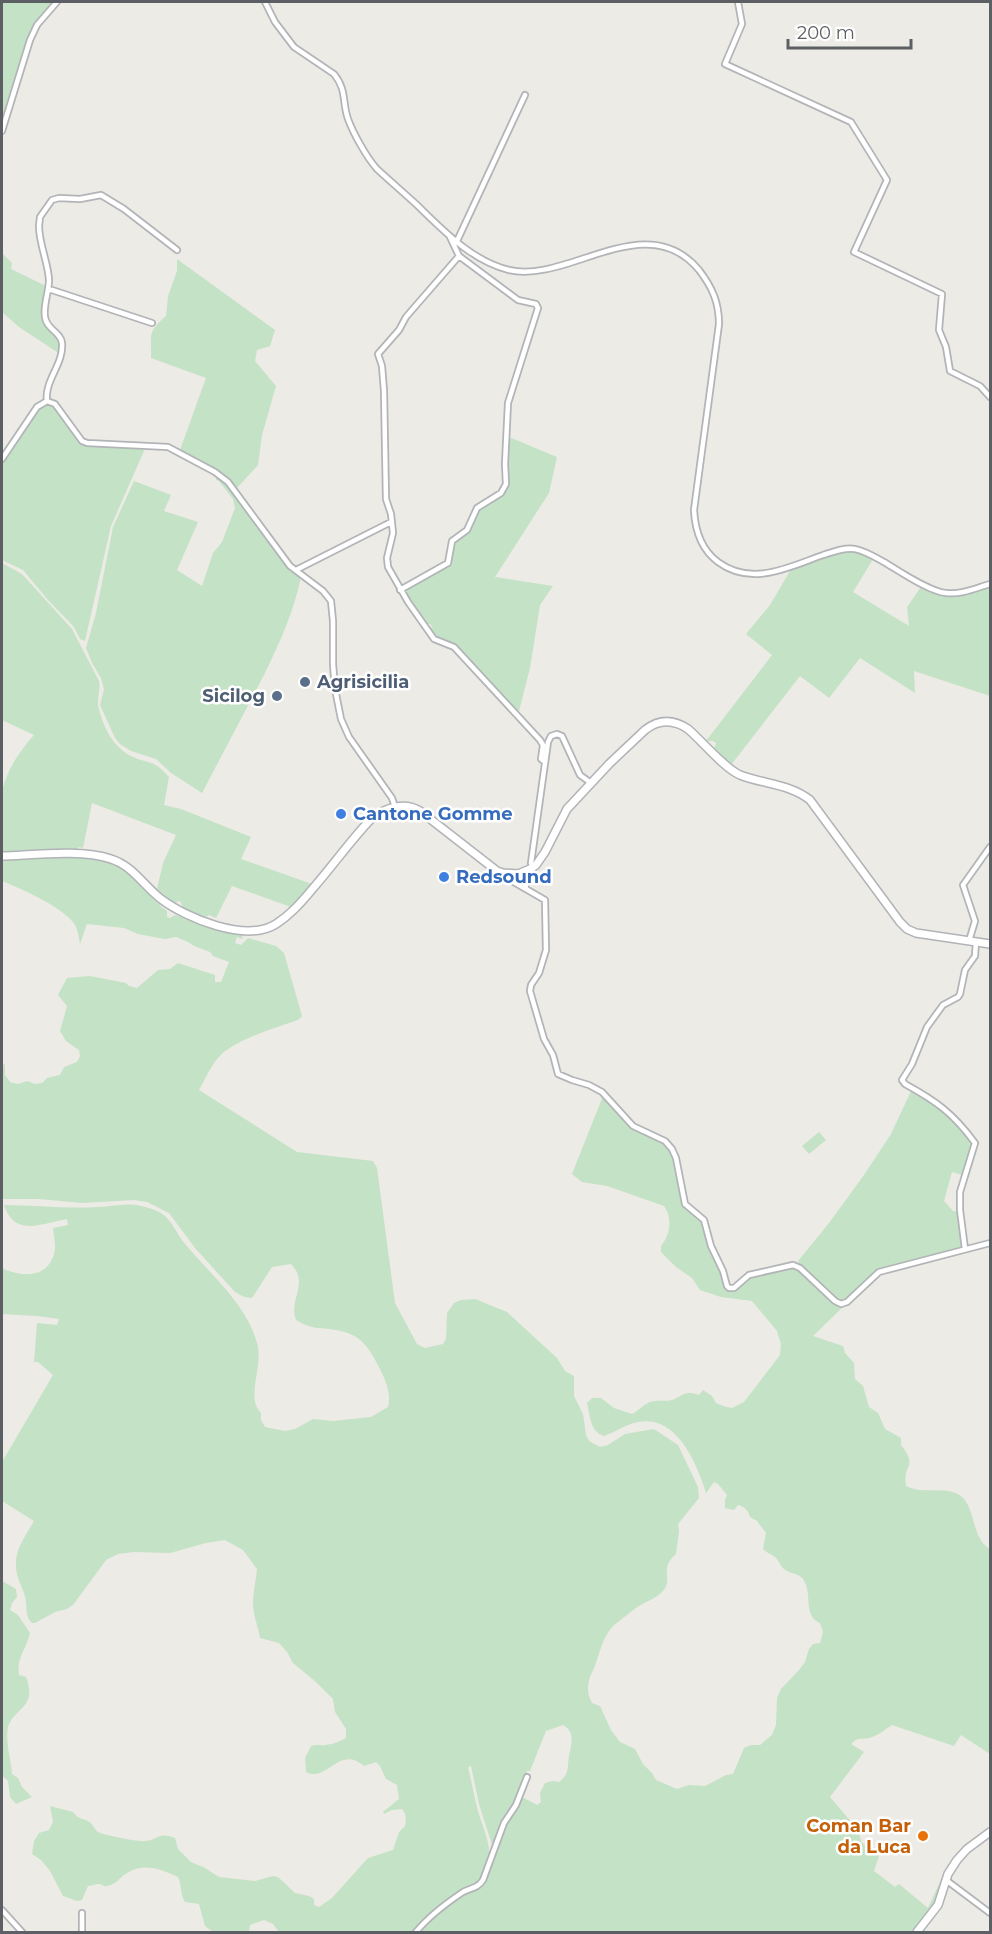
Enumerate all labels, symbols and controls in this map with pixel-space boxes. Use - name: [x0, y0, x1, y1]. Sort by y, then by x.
- scale bar: [788, 12, 911, 50]
- text: 200 m: [797, 22, 855, 44]
- place label: Agrisicilia: [316, 671, 409, 693]
- marker: Agrisicilia: [298, 675, 312, 689]
- place label: Sicilog: [202, 685, 265, 707]
- marker: Sicilog: [270, 689, 284, 703]
- place label: Cantone Gomme: [353, 803, 513, 825]
- marker: Cantone Gomme: [334, 807, 348, 821]
- place label: Redsound: [456, 866, 552, 888]
- marker: Redsound: [437, 870, 451, 884]
- place label: Coman Bar da Luca: [806, 1815, 911, 1858]
- marker: Coman Bar da Luca: [916, 1829, 930, 1843]

